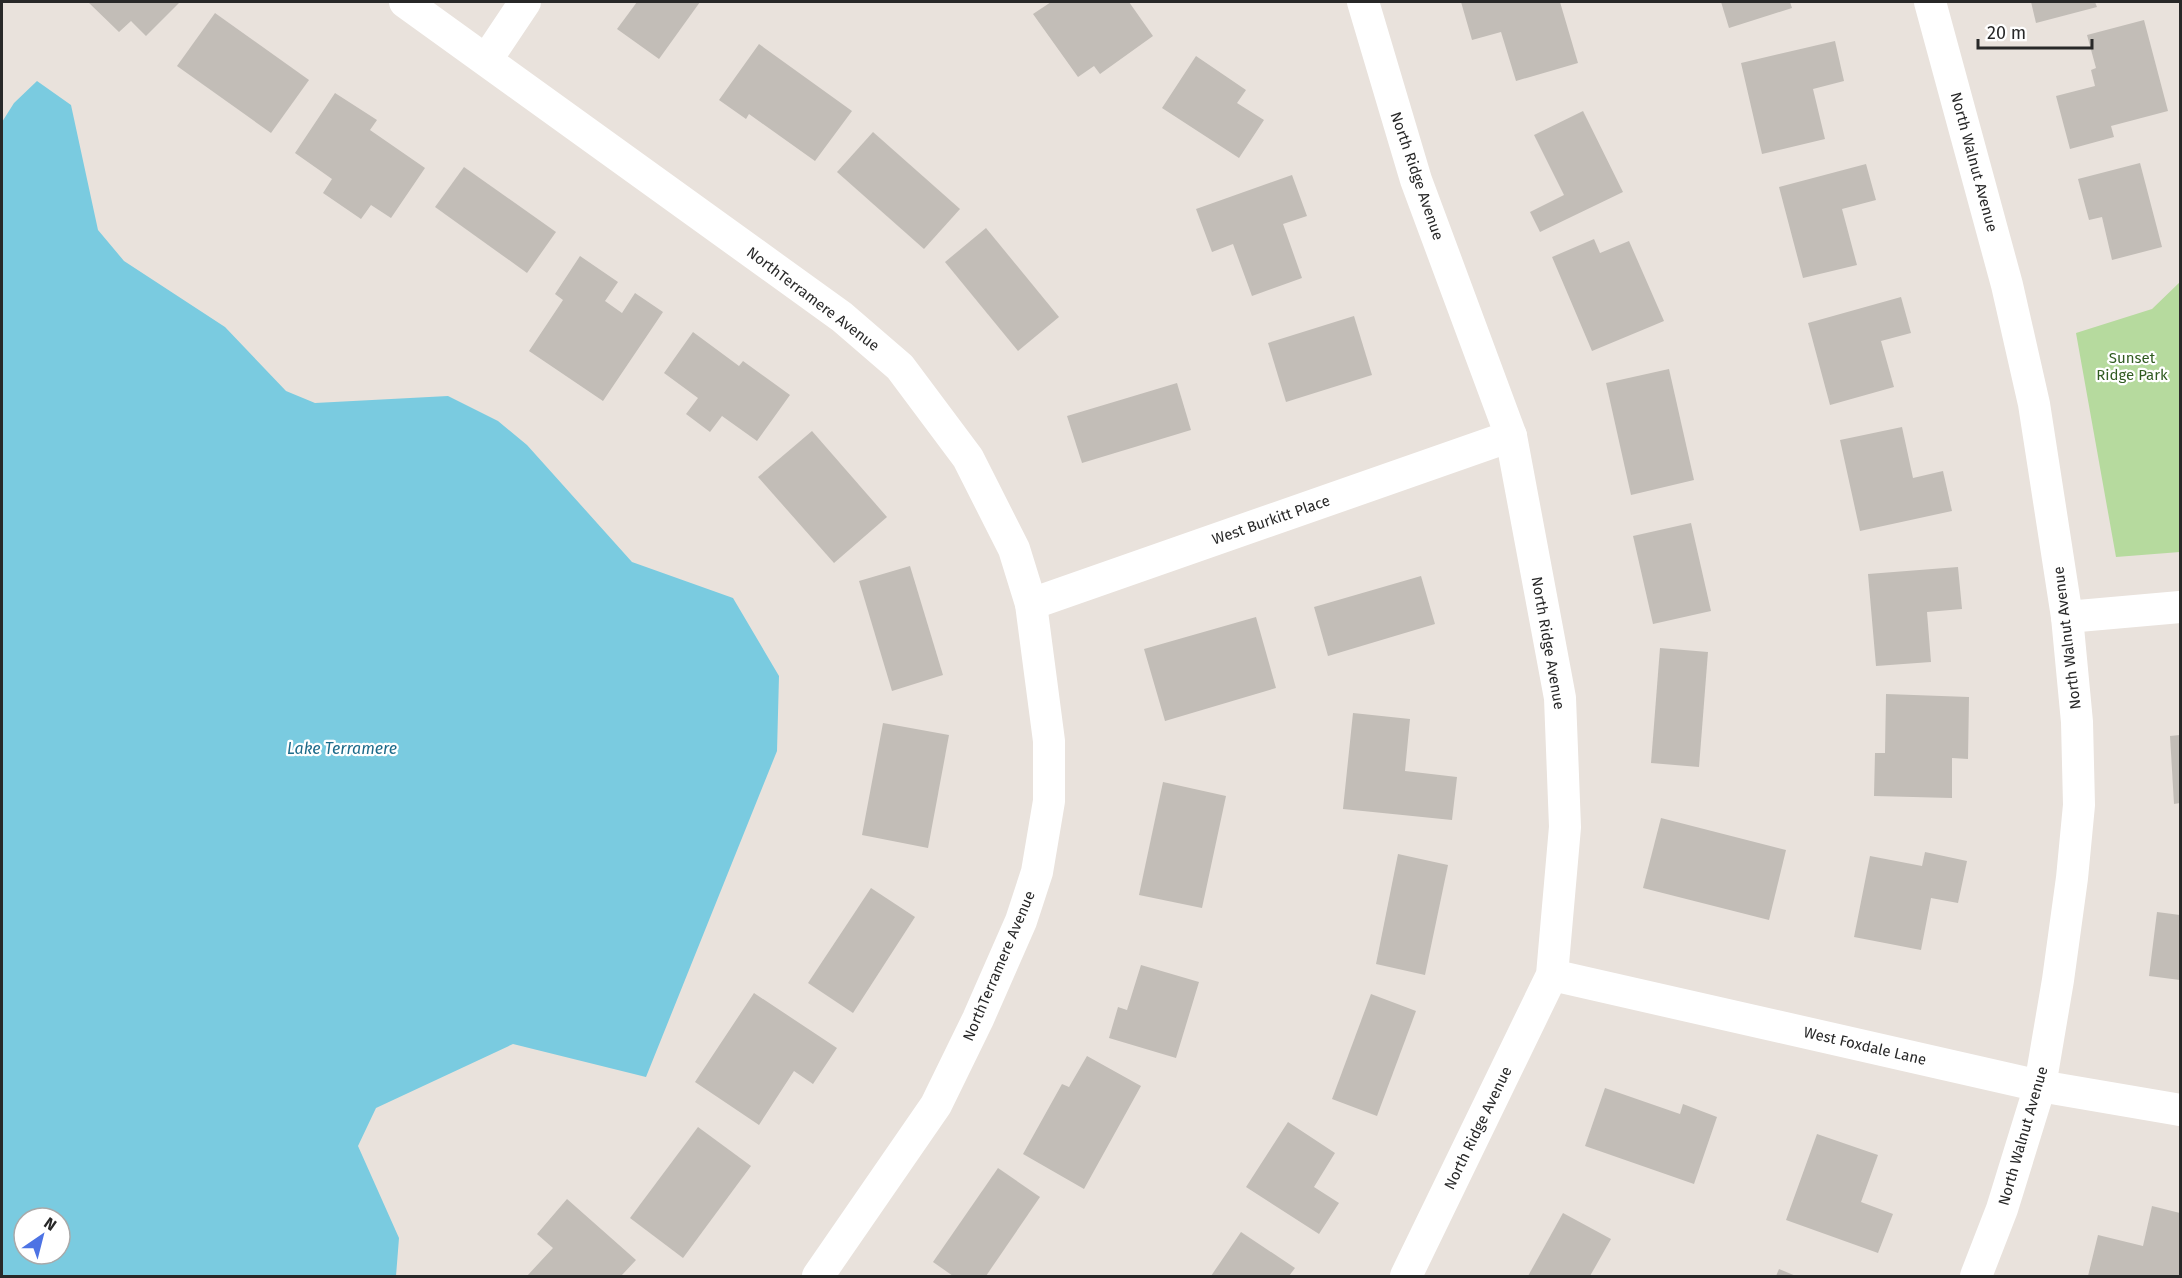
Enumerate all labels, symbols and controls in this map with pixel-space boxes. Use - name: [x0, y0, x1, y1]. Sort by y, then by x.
- scale bar: [1978, 12, 2092, 50]
- text: 20 m: [1987, 22, 2026, 44]
- street label: North Walnut Avenue: [1947, 90, 2001, 234]
- street label: North Ridge Avenue: [1387, 109, 1447, 243]
- street label: NorthTerramere Avenue: [743, 243, 883, 355]
- park label: Sunset Ridge Park: [2096, 349, 2168, 384]
- street label: West Burkitt Place: [1210, 491, 1332, 549]
- street label: North Walnut Avenue: [2049, 565, 2085, 711]
- street label: North Ridge Avenue: [1527, 575, 1569, 711]
- water label: Lake Terramere: [287, 739, 397, 758]
- street label: NorthTerramere Avenue: [959, 888, 1039, 1044]
- street label: West Foxdale Lane: [1802, 1023, 1928, 1069]
- street label: North Ridge Avenue: [1440, 1063, 1516, 1193]
- street label: North Walnut Avenue: [1994, 1064, 2052, 1208]
- north arrow: [12, 1206, 72, 1266]
- text: N: [41, 1213, 60, 1235]

